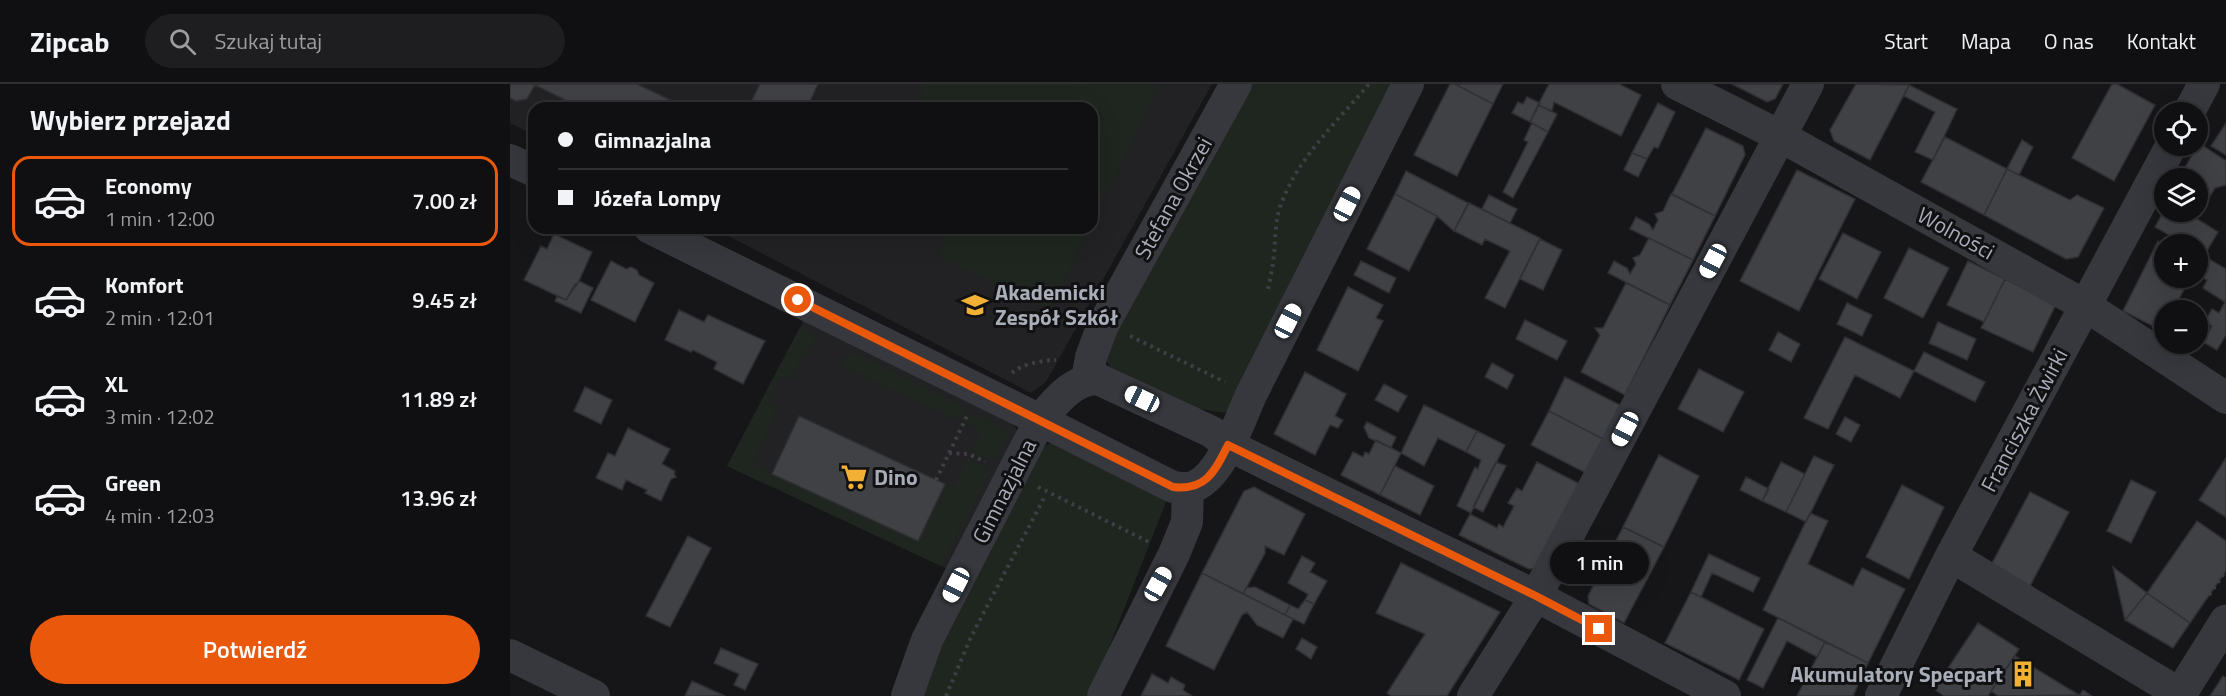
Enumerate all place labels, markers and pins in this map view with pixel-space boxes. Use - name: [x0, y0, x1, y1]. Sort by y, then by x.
- place label: Akademicki Zespół Szkół: [995, 275, 1119, 334]
- school or university icon: Akademicki Zespół Szkół: [960, 290, 990, 320]
- place label: Dino: [874, 460, 918, 494]
- supermarket icon: Dino: [839, 462, 869, 492]
- place label: Akumulatory Specpart: [1790, 657, 2003, 691]
- building icon: Akumulatory Specpart: [2008, 659, 2038, 689]

